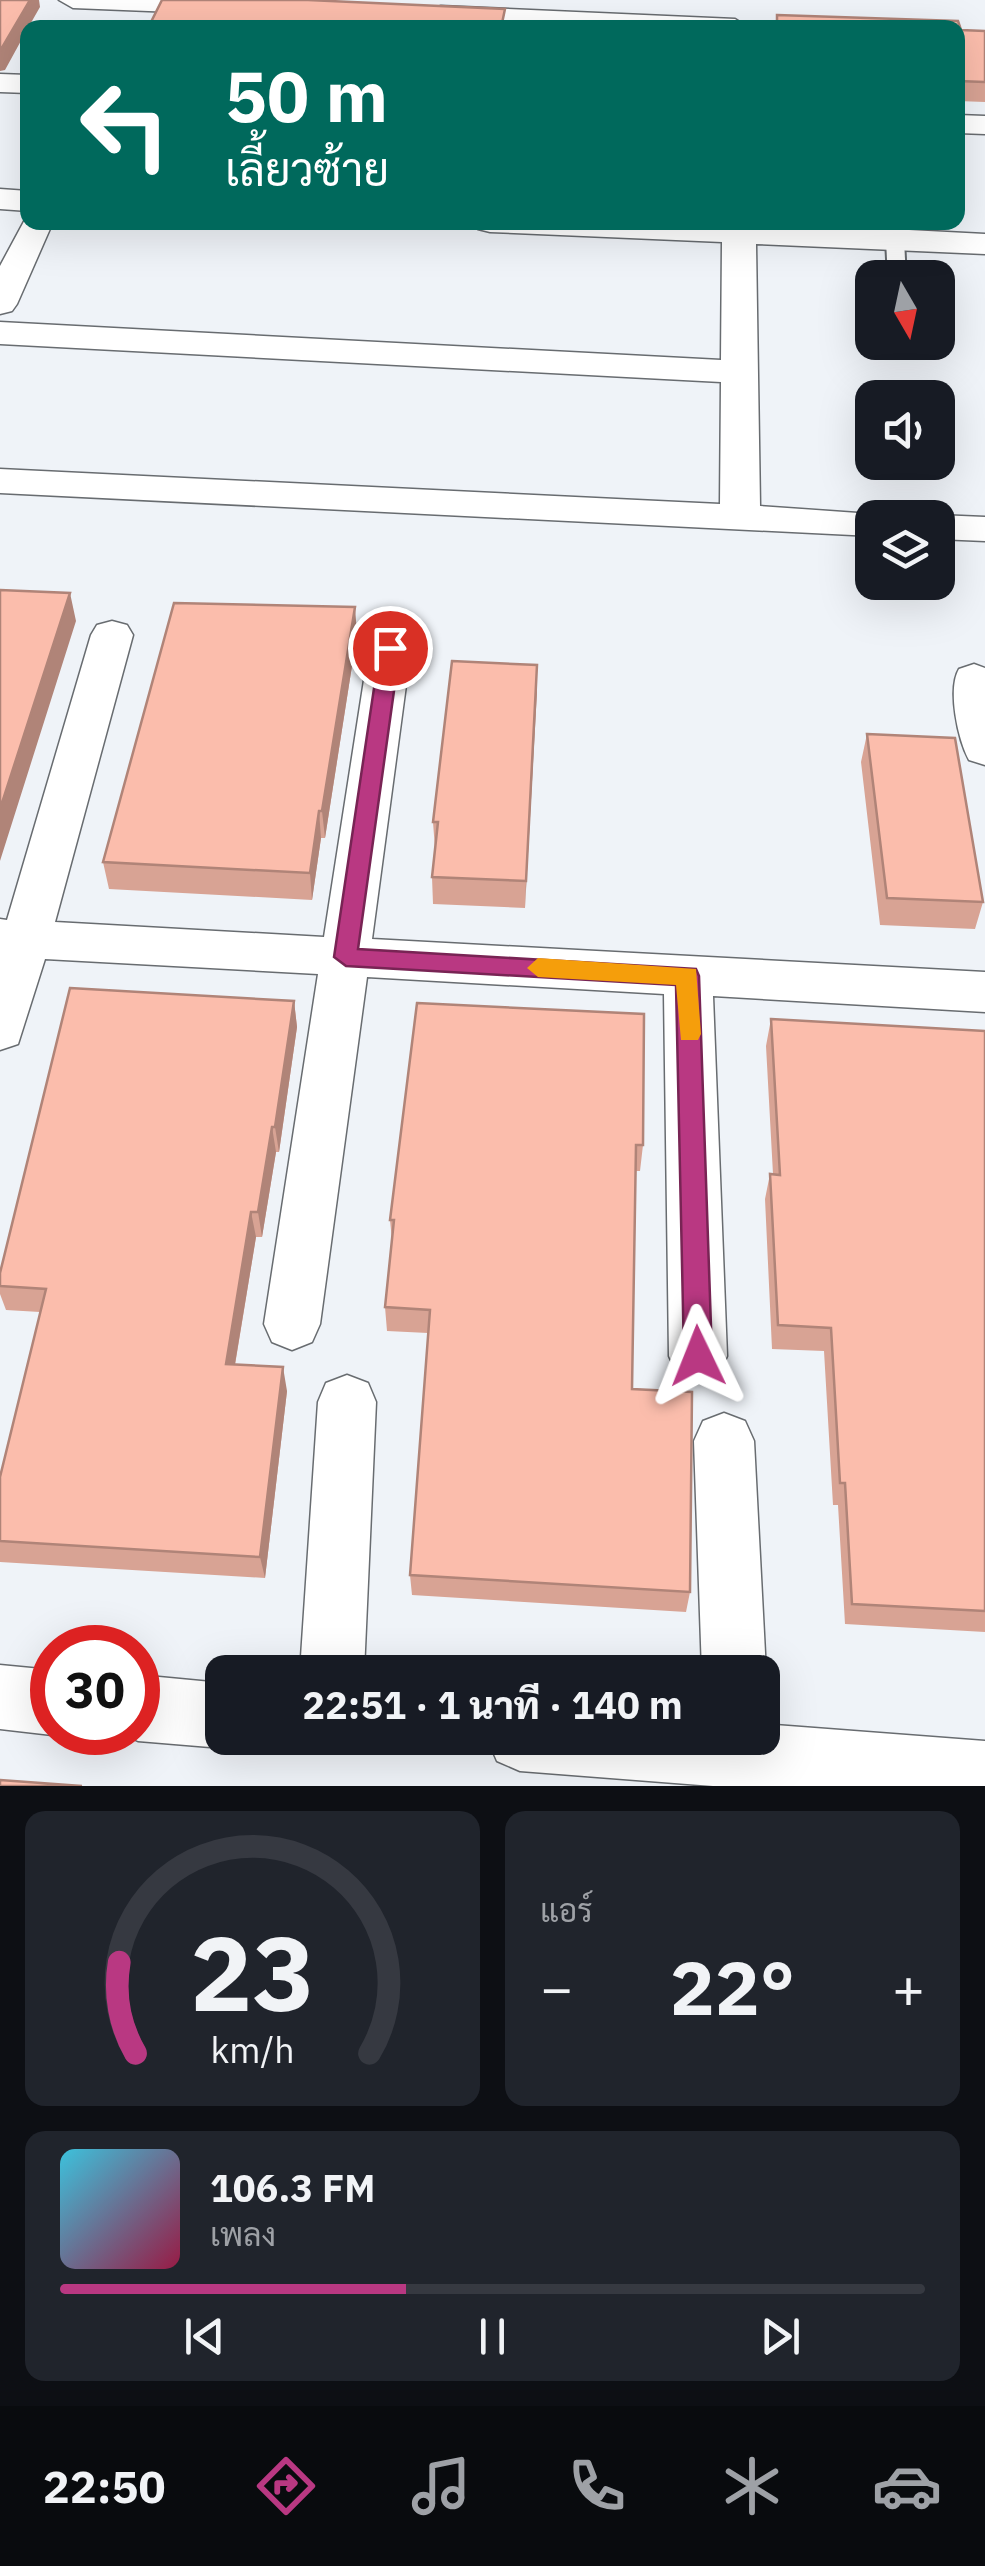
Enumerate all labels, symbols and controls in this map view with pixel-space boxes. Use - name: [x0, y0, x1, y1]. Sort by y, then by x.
- text: 50 m: [225, 50, 388, 141]
- icon: left: [60, 60, 190, 190]
- text: เลี้ยวซ้าย: [225, 140, 389, 198]
- north arrow: [855, 260, 955, 360]
- map controls: [855, 260, 955, 600]
- button: sound: [855, 380, 955, 480]
- button: layers: [855, 500, 955, 600]
- pin: [348, 606, 433, 691]
- icon: arrive: [363, 621, 418, 676]
- position arrow: [646, 1304, 750, 1408]
- speed limit sign: 30: [30, 1625, 160, 1755]
- text: 22:51 · 1 นาที · 140 m: [302, 1680, 683, 1729]
- text: แอร์: [540, 1889, 593, 1931]
- text: 23: [190, 1904, 315, 2040]
- text: 22°: [670, 1938, 795, 2036]
- text: −: [540, 1952, 573, 2023]
- text: +: [892, 1952, 925, 2023]
- text: km/h: [210, 2026, 295, 2073]
- text: 106.3 FM: [210, 2163, 375, 2212]
- text: เพลง: [210, 2213, 276, 2255]
- icon: previous: [177, 2309, 232, 2364]
- icon: pause: [465, 2309, 520, 2364]
- icon: next: [753, 2309, 808, 2364]
- icon: directions: [251, 2451, 321, 2521]
- icon: music: [406, 2451, 476, 2521]
- icon: phone: [562, 2451, 632, 2521]
- icon: climate: [717, 2451, 787, 2521]
- icon: car: [872, 2451, 942, 2521]
- text: 22:50: [43, 2457, 166, 2515]

